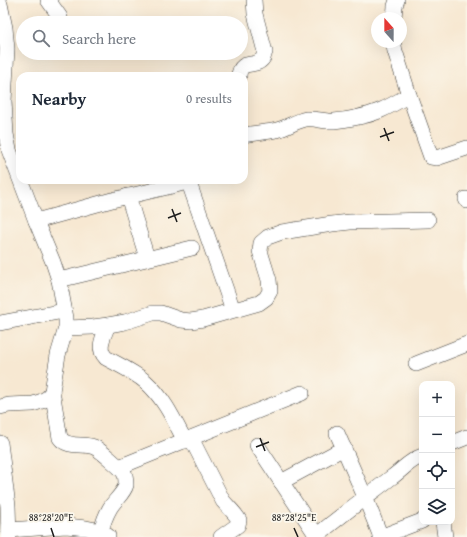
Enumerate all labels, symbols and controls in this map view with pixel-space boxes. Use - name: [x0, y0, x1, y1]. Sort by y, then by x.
- north arrow: [371, 12, 407, 48]
- search box: [16, 16, 248, 60]
- icon: search: [30, 27, 52, 49]
- text: Search here: [62, 28, 136, 49]
- text: Nearby: [32, 86, 86, 111]
- text: 0 results: [186, 89, 232, 108]
- map controls: [419, 381, 455, 525]
- button: +: [419, 381, 455, 417]
- button: −: [419, 417, 455, 453]
- button: locate: [419, 453, 455, 489]
- button: layers: [419, 489, 455, 525]
- text: 88°28'20"E: [29, 510, 73, 525]
- text: 88°28'25"E: [272, 510, 316, 525]

